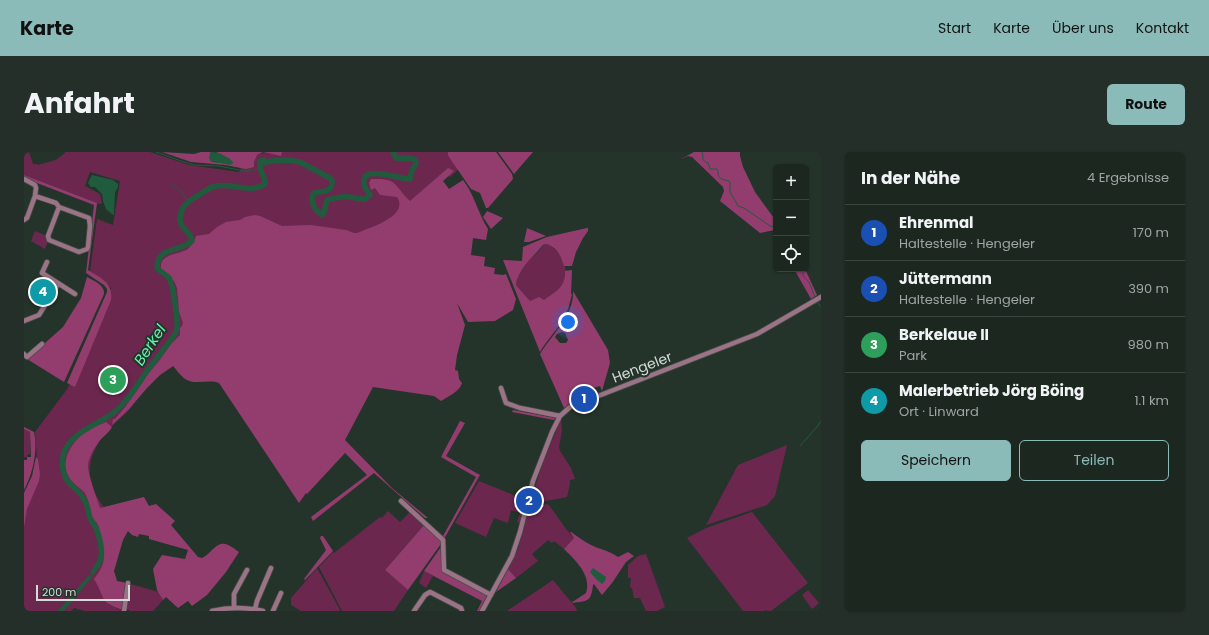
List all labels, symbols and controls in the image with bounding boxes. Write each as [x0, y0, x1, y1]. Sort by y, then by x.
text: Karte [20, 15, 74, 42]
text: Start [938, 18, 971, 38]
text: Karte [993, 18, 1030, 38]
text: Über uns [1052, 18, 1114, 38]
text: Kontakt [1136, 18, 1189, 38]
text: Anfahrt [24, 84, 135, 123]
button: Route [1107, 84, 1185, 125]
map controls [773, 164, 809, 272]
button: + [773, 164, 809, 200]
text: In der Nähe [861, 166, 960, 190]
text: 4 Ergebnisse [1087, 168, 1169, 187]
button: − [773, 200, 809, 236]
text: Ehrenmal [899, 212, 974, 233]
text: 1 [872, 223, 876, 242]
text: 170 m [1133, 223, 1169, 242]
text: Haltestelle · Hengeler [899, 234, 1035, 253]
button: locate [773, 236, 809, 272]
text: Jüttermann [899, 268, 992, 289]
pin: 4 [30, 277, 56, 307]
text: 2 [870, 279, 878, 298]
text: 390 m [1128, 279, 1169, 298]
text: Haltestelle · Hengeler [899, 290, 1035, 309]
your location [558, 312, 578, 332]
water label: Berkel [129, 320, 171, 369]
text: Berkelaue II [899, 324, 989, 345]
text: 3 [870, 335, 878, 354]
text: 980 m [1128, 335, 1169, 354]
street label: Hengeler [609, 346, 675, 388]
text: Park [899, 346, 927, 365]
pin: 3 [100, 365, 126, 395]
text: Malerbetrieb Jörg Böing [899, 380, 1084, 401]
pin: 1 [571, 384, 597, 414]
text: 4 [870, 391, 878, 410]
text: 1.1 km [1134, 391, 1169, 410]
text: Ort · Linward [899, 402, 979, 421]
button: Speichern [861, 440, 1011, 481]
button: Teilen [1019, 440, 1169, 481]
pin: 2 [516, 486, 542, 516]
scale bar [36, 583, 130, 602]
text: 200 m [42, 584, 76, 600]

